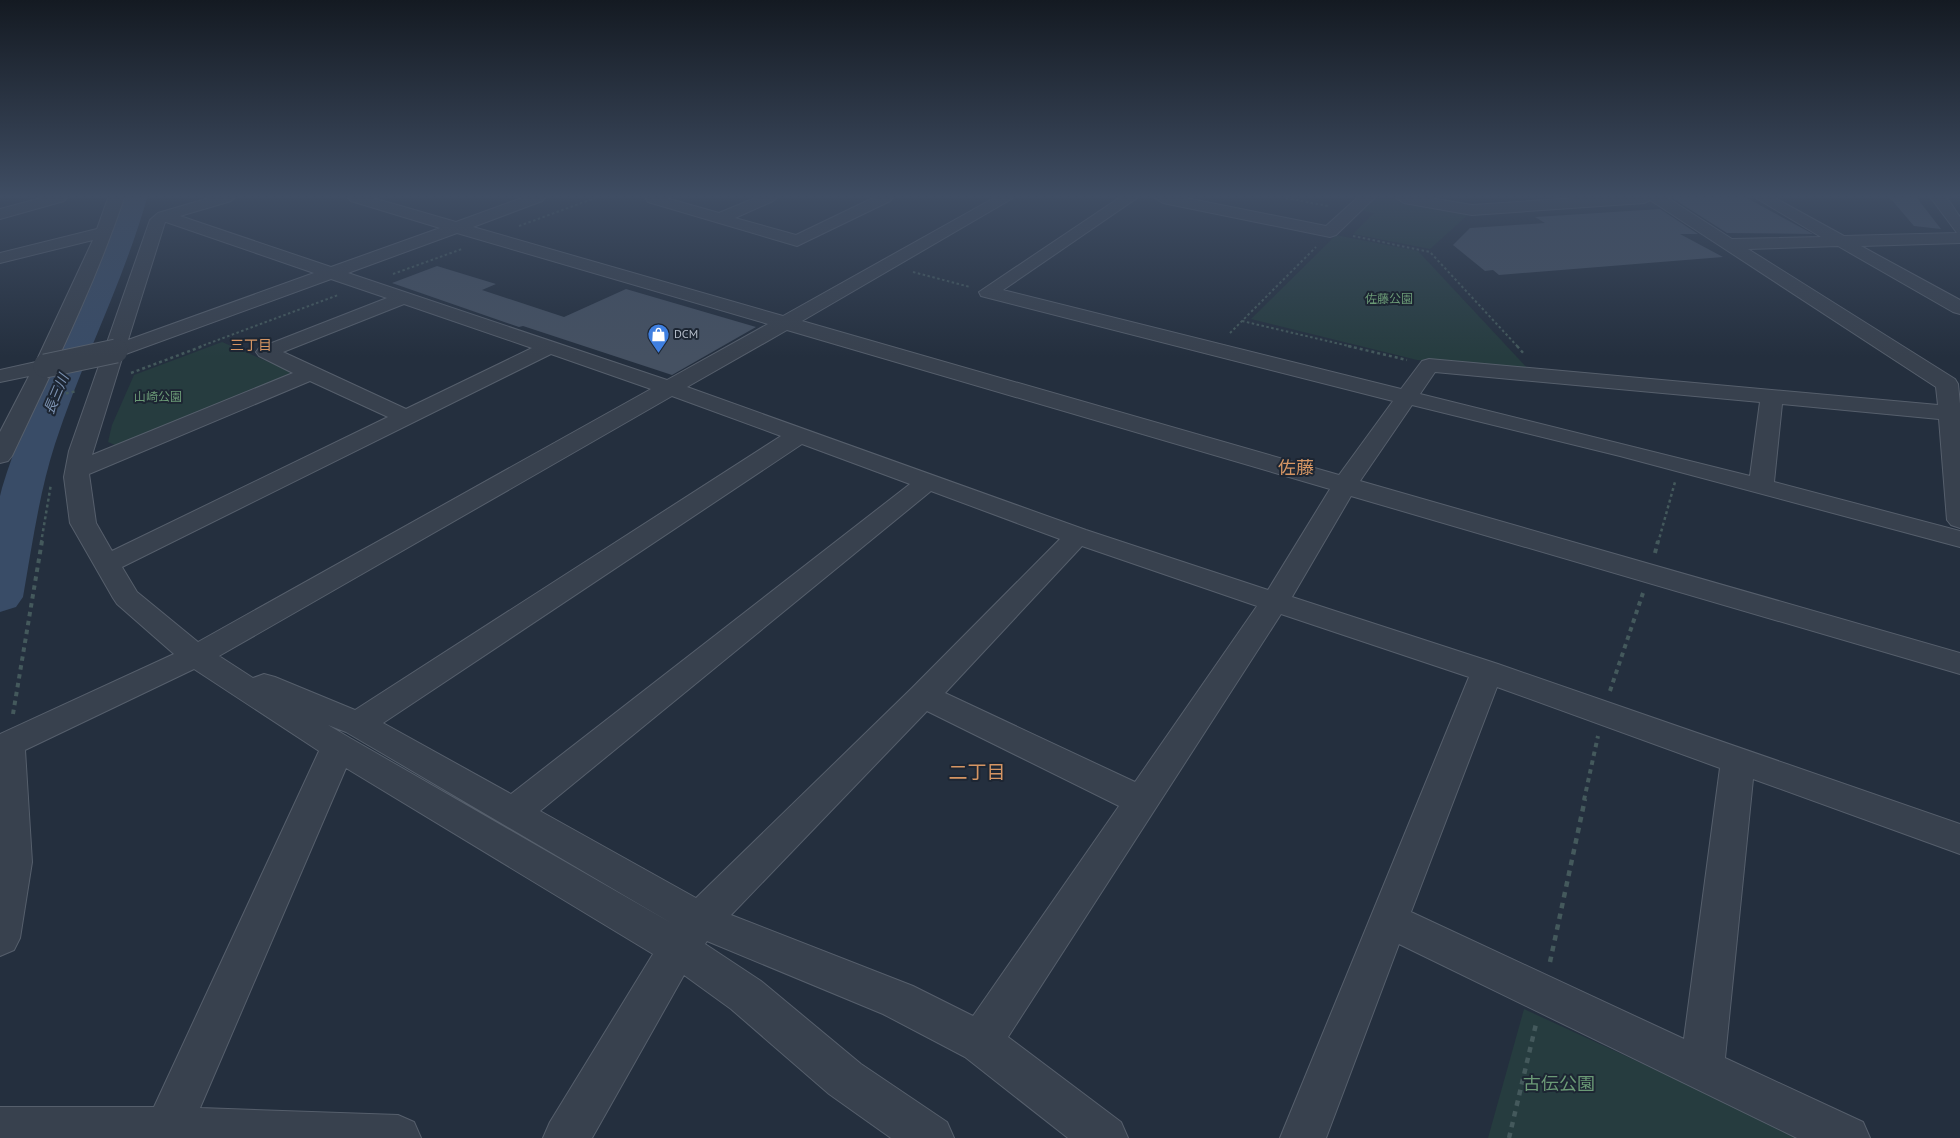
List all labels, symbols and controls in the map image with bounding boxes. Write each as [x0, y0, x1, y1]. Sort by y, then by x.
park label: 佐藤公園 [1365, 291, 1413, 306]
shop icon: DCM [646, 322, 670, 353]
place label: DCM [674, 326, 698, 341]
district label: 三丁目 [230, 336, 272, 354]
water label: 長三川 [40, 369, 73, 417]
park label: 山崎公園 [134, 389, 182, 404]
district label: 佐藤 [1278, 456, 1314, 479]
district label: 二丁目 [948, 760, 1006, 784]
park label: 古伝公園 [1523, 1072, 1595, 1095]

